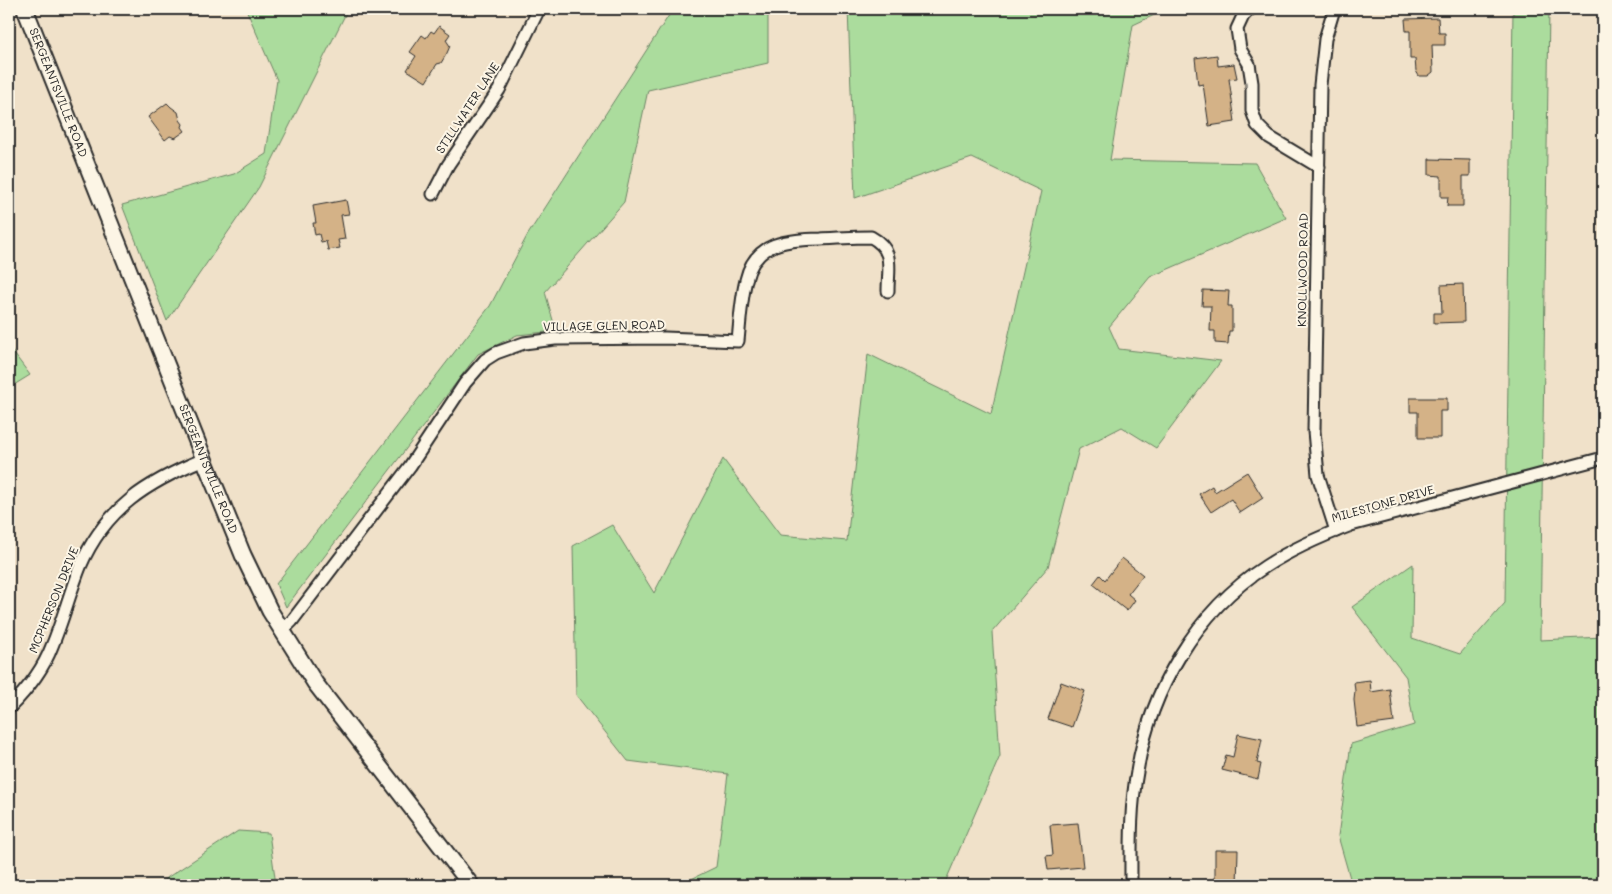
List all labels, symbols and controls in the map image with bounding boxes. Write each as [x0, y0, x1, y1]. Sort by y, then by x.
street label: SERGEANTSVILLE ROAD [26, 25, 92, 159]
street label: STILLWATER LANE [432, 59, 503, 156]
street label: KNOLLWOOD ROAD [1293, 213, 1311, 327]
street label: VILLAGE GLEN ROAD [543, 316, 665, 334]
street label: SERGEANTSVILLE ROAD [176, 402, 242, 535]
street label: MILESTONE DRIVE [1329, 481, 1436, 525]
street label: MCPHERSON DRIVE [24, 544, 82, 655]

